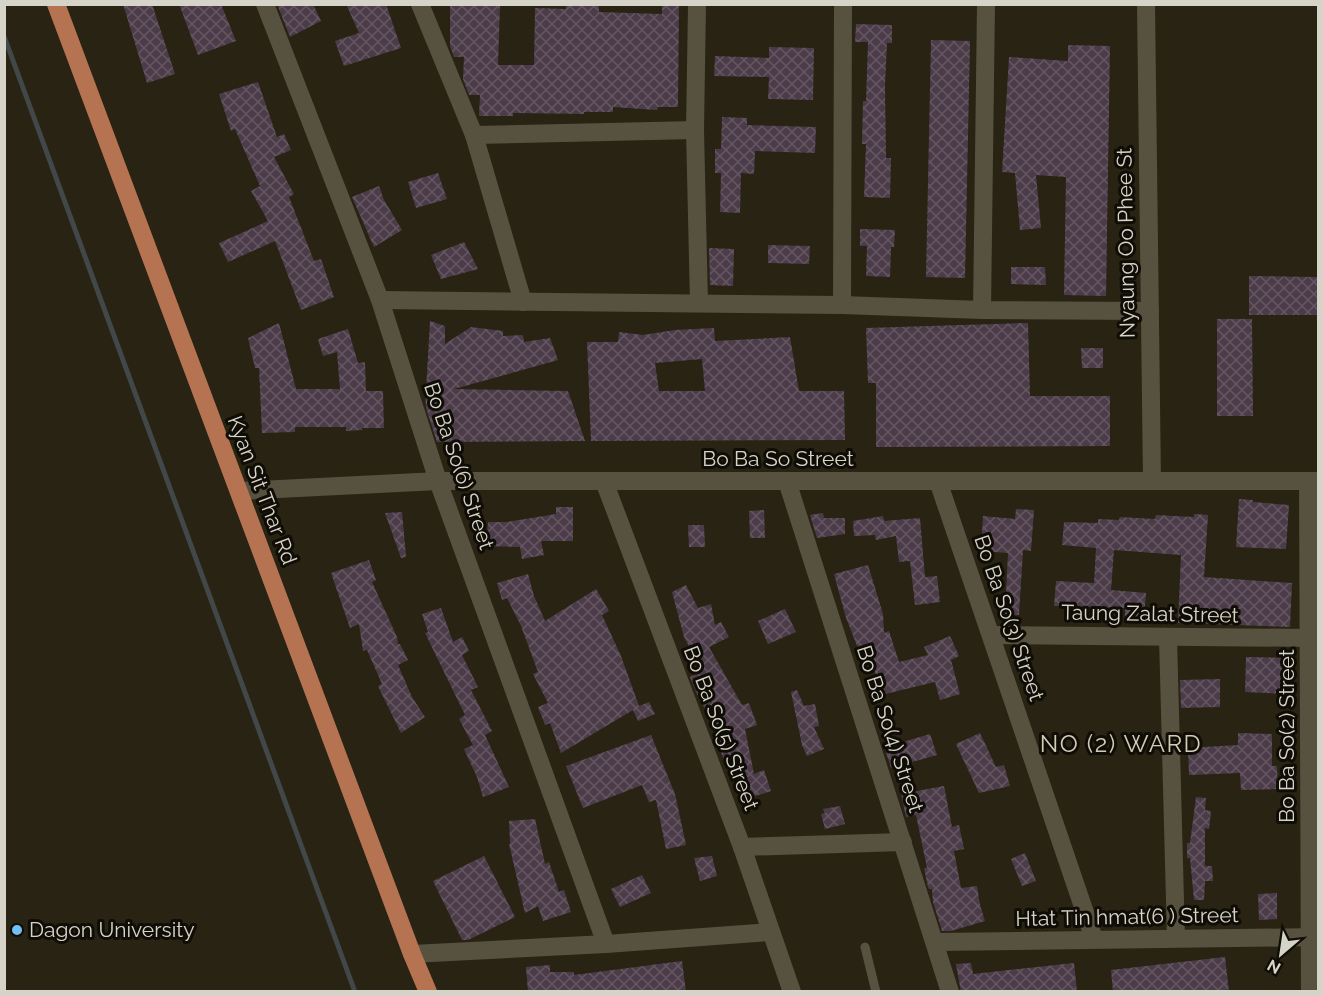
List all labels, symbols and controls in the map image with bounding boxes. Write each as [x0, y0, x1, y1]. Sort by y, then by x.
street label: Nyaung Oo Phee St [1111, 148, 1140, 338]
street label: Bo Ba So(6) Street [419, 379, 500, 553]
street label: Kyan Sit Thar Rd [223, 412, 302, 568]
street label: Bo Ba So Street [702, 446, 854, 471]
street label: Bo Ba So(3) Street [969, 532, 1050, 704]
street label: Taung Zalat Street [1061, 599, 1239, 628]
street label: Bo Ba So(5) Street [679, 642, 764, 814]
street label: Bo Ba So(4) Street [852, 642, 929, 816]
street label: Bo Ba So(2) Street [1274, 649, 1299, 823]
district label: NO (2) WARD [1040, 729, 1202, 758]
street label: Htat Tin hmat(6 ) Street [1015, 902, 1239, 931]
place label: Dagon University [29, 917, 195, 942]
marker: Dagon University [10, 923, 24, 937]
north arrow [1251, 924, 1311, 984]
text: N [1264, 955, 1284, 978]

